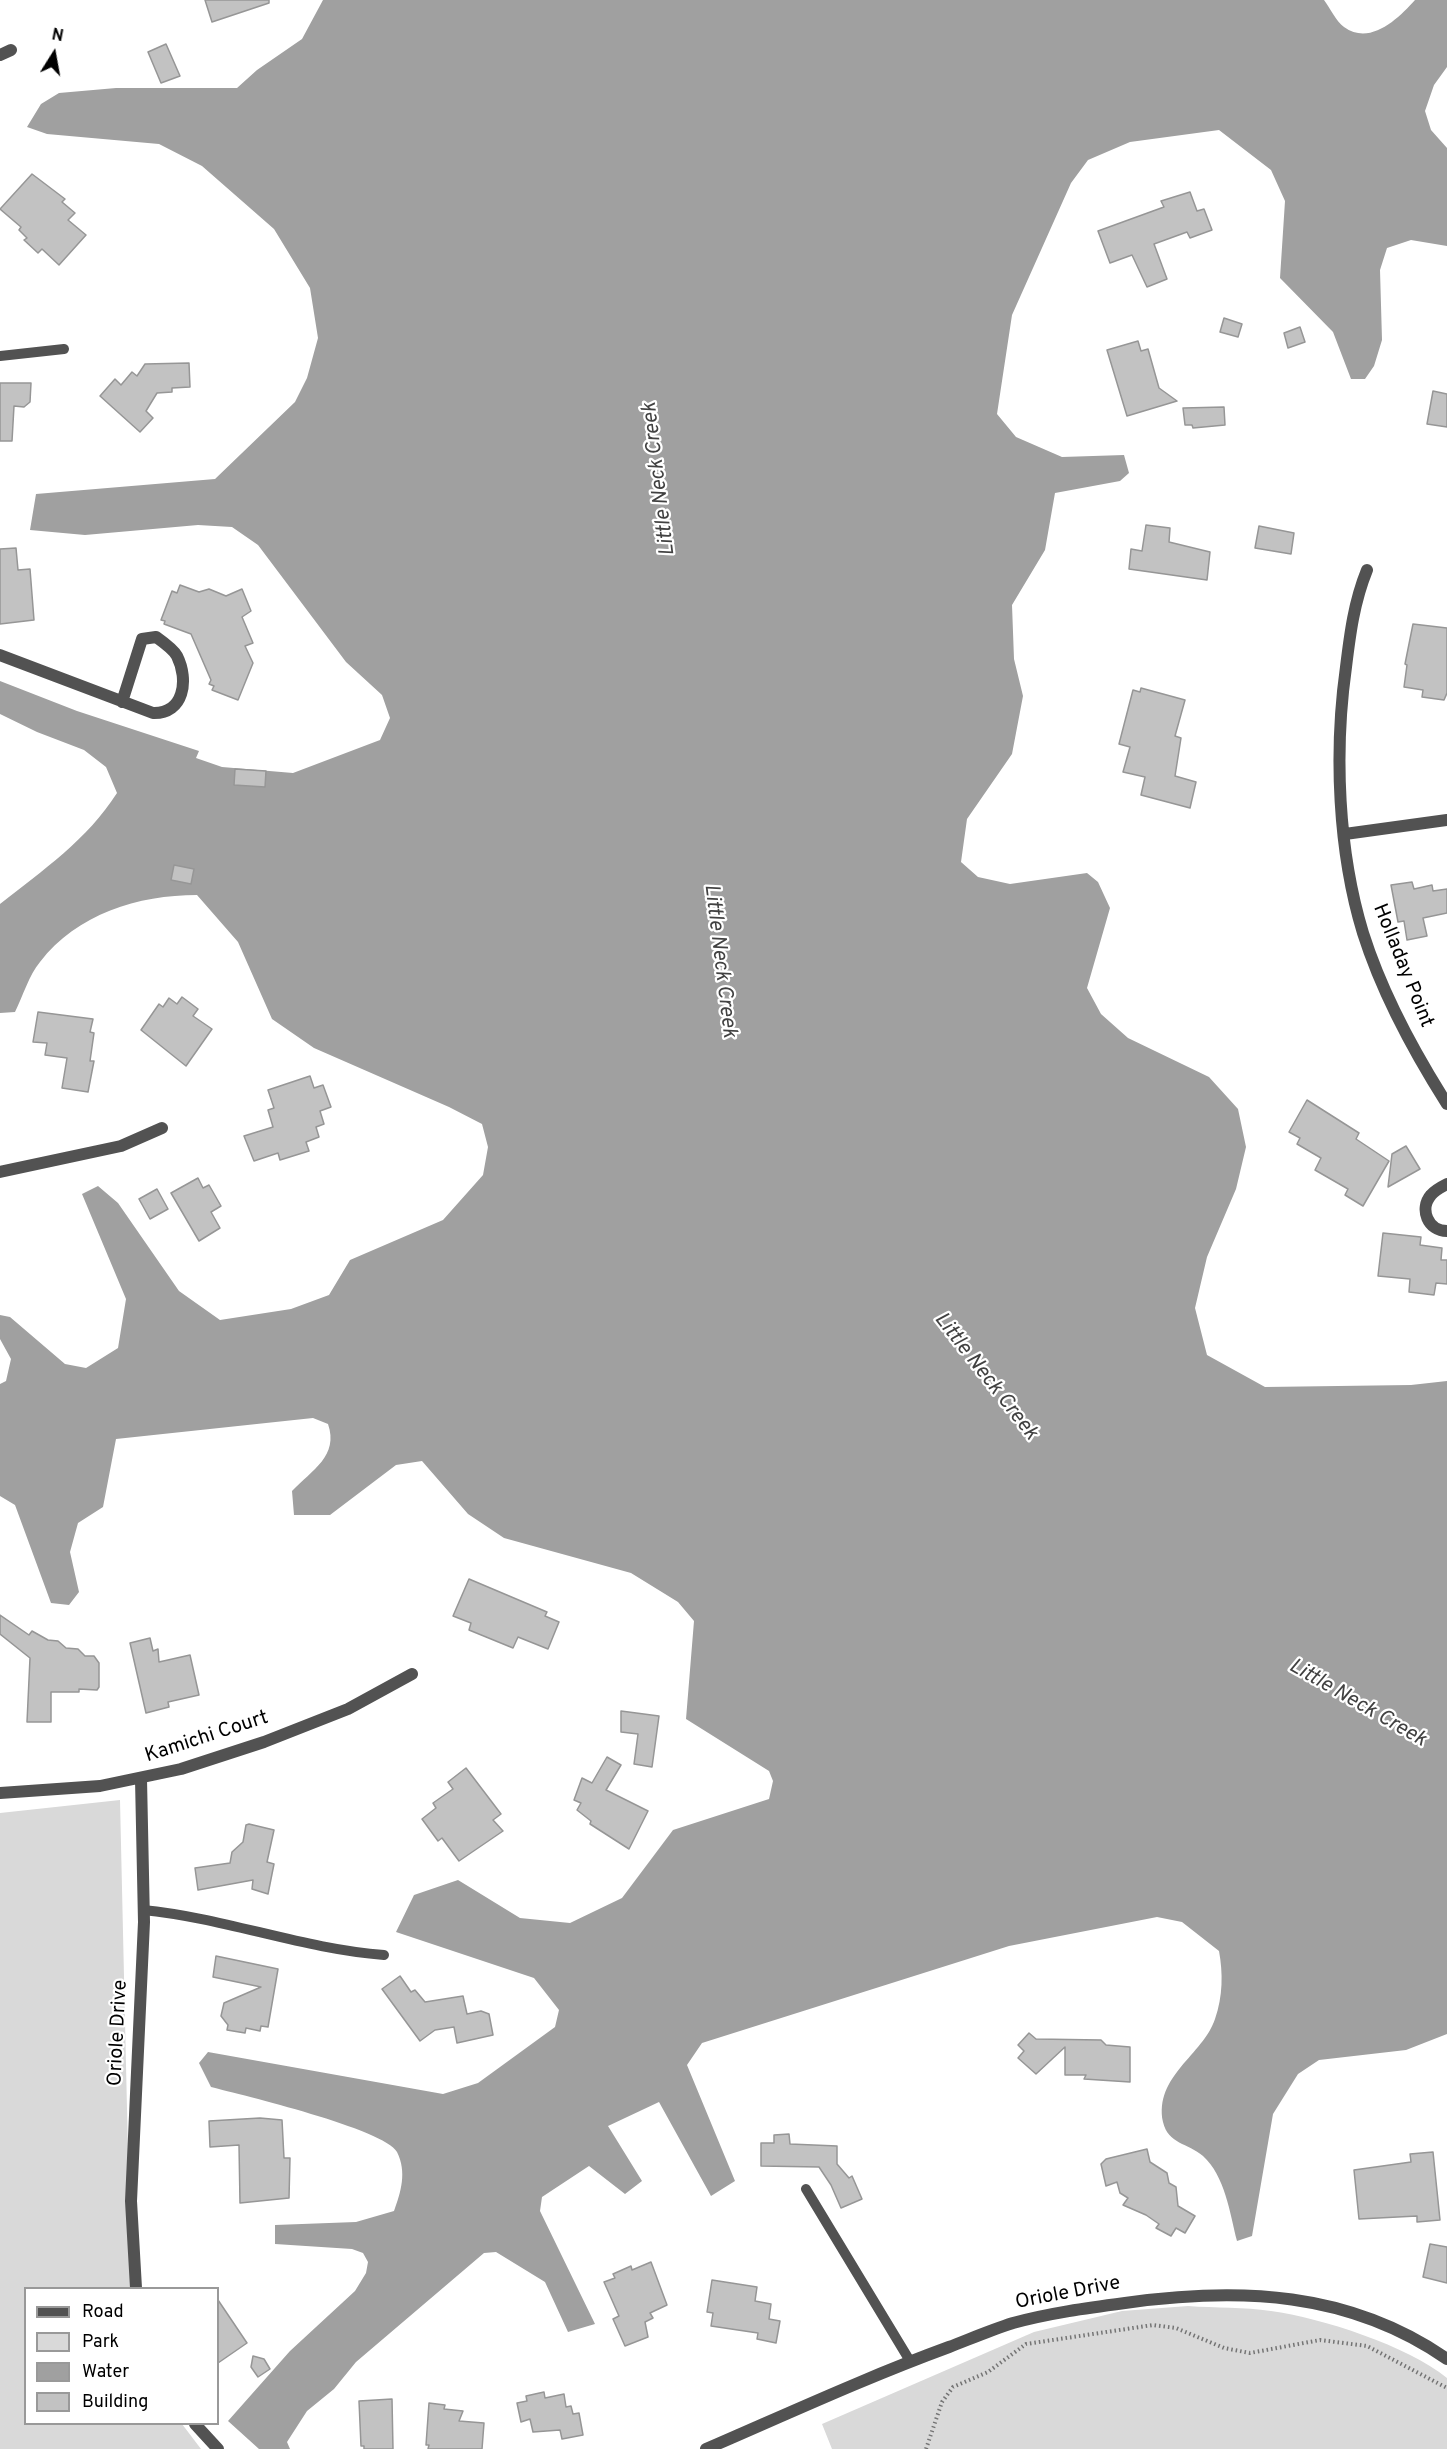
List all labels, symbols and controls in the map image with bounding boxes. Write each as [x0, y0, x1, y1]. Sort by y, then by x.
north arrow [24, 24, 84, 84]
text: N [50, 25, 65, 47]
water label: Little Neck Creek [638, 401, 682, 557]
water label: Little Neck Creek [697, 883, 741, 1039]
street label: Holladay Point [1366, 901, 1438, 1031]
water label: Little Neck Creek [927, 1308, 1043, 1446]
water label: Little Neck Creek [1284, 1654, 1430, 1754]
street label: Kamichi Court [142, 1707, 272, 1769]
street label: Oriole Drive [104, 1979, 134, 2087]
street label: Oriole Drive [1013, 2272, 1123, 2316]
legend [24, 2287, 219, 2425]
text: Road [82, 2301, 124, 2324]
text: Park [82, 2331, 119, 2354]
text: Water [82, 2361, 129, 2384]
text: Building [82, 2391, 148, 2414]

